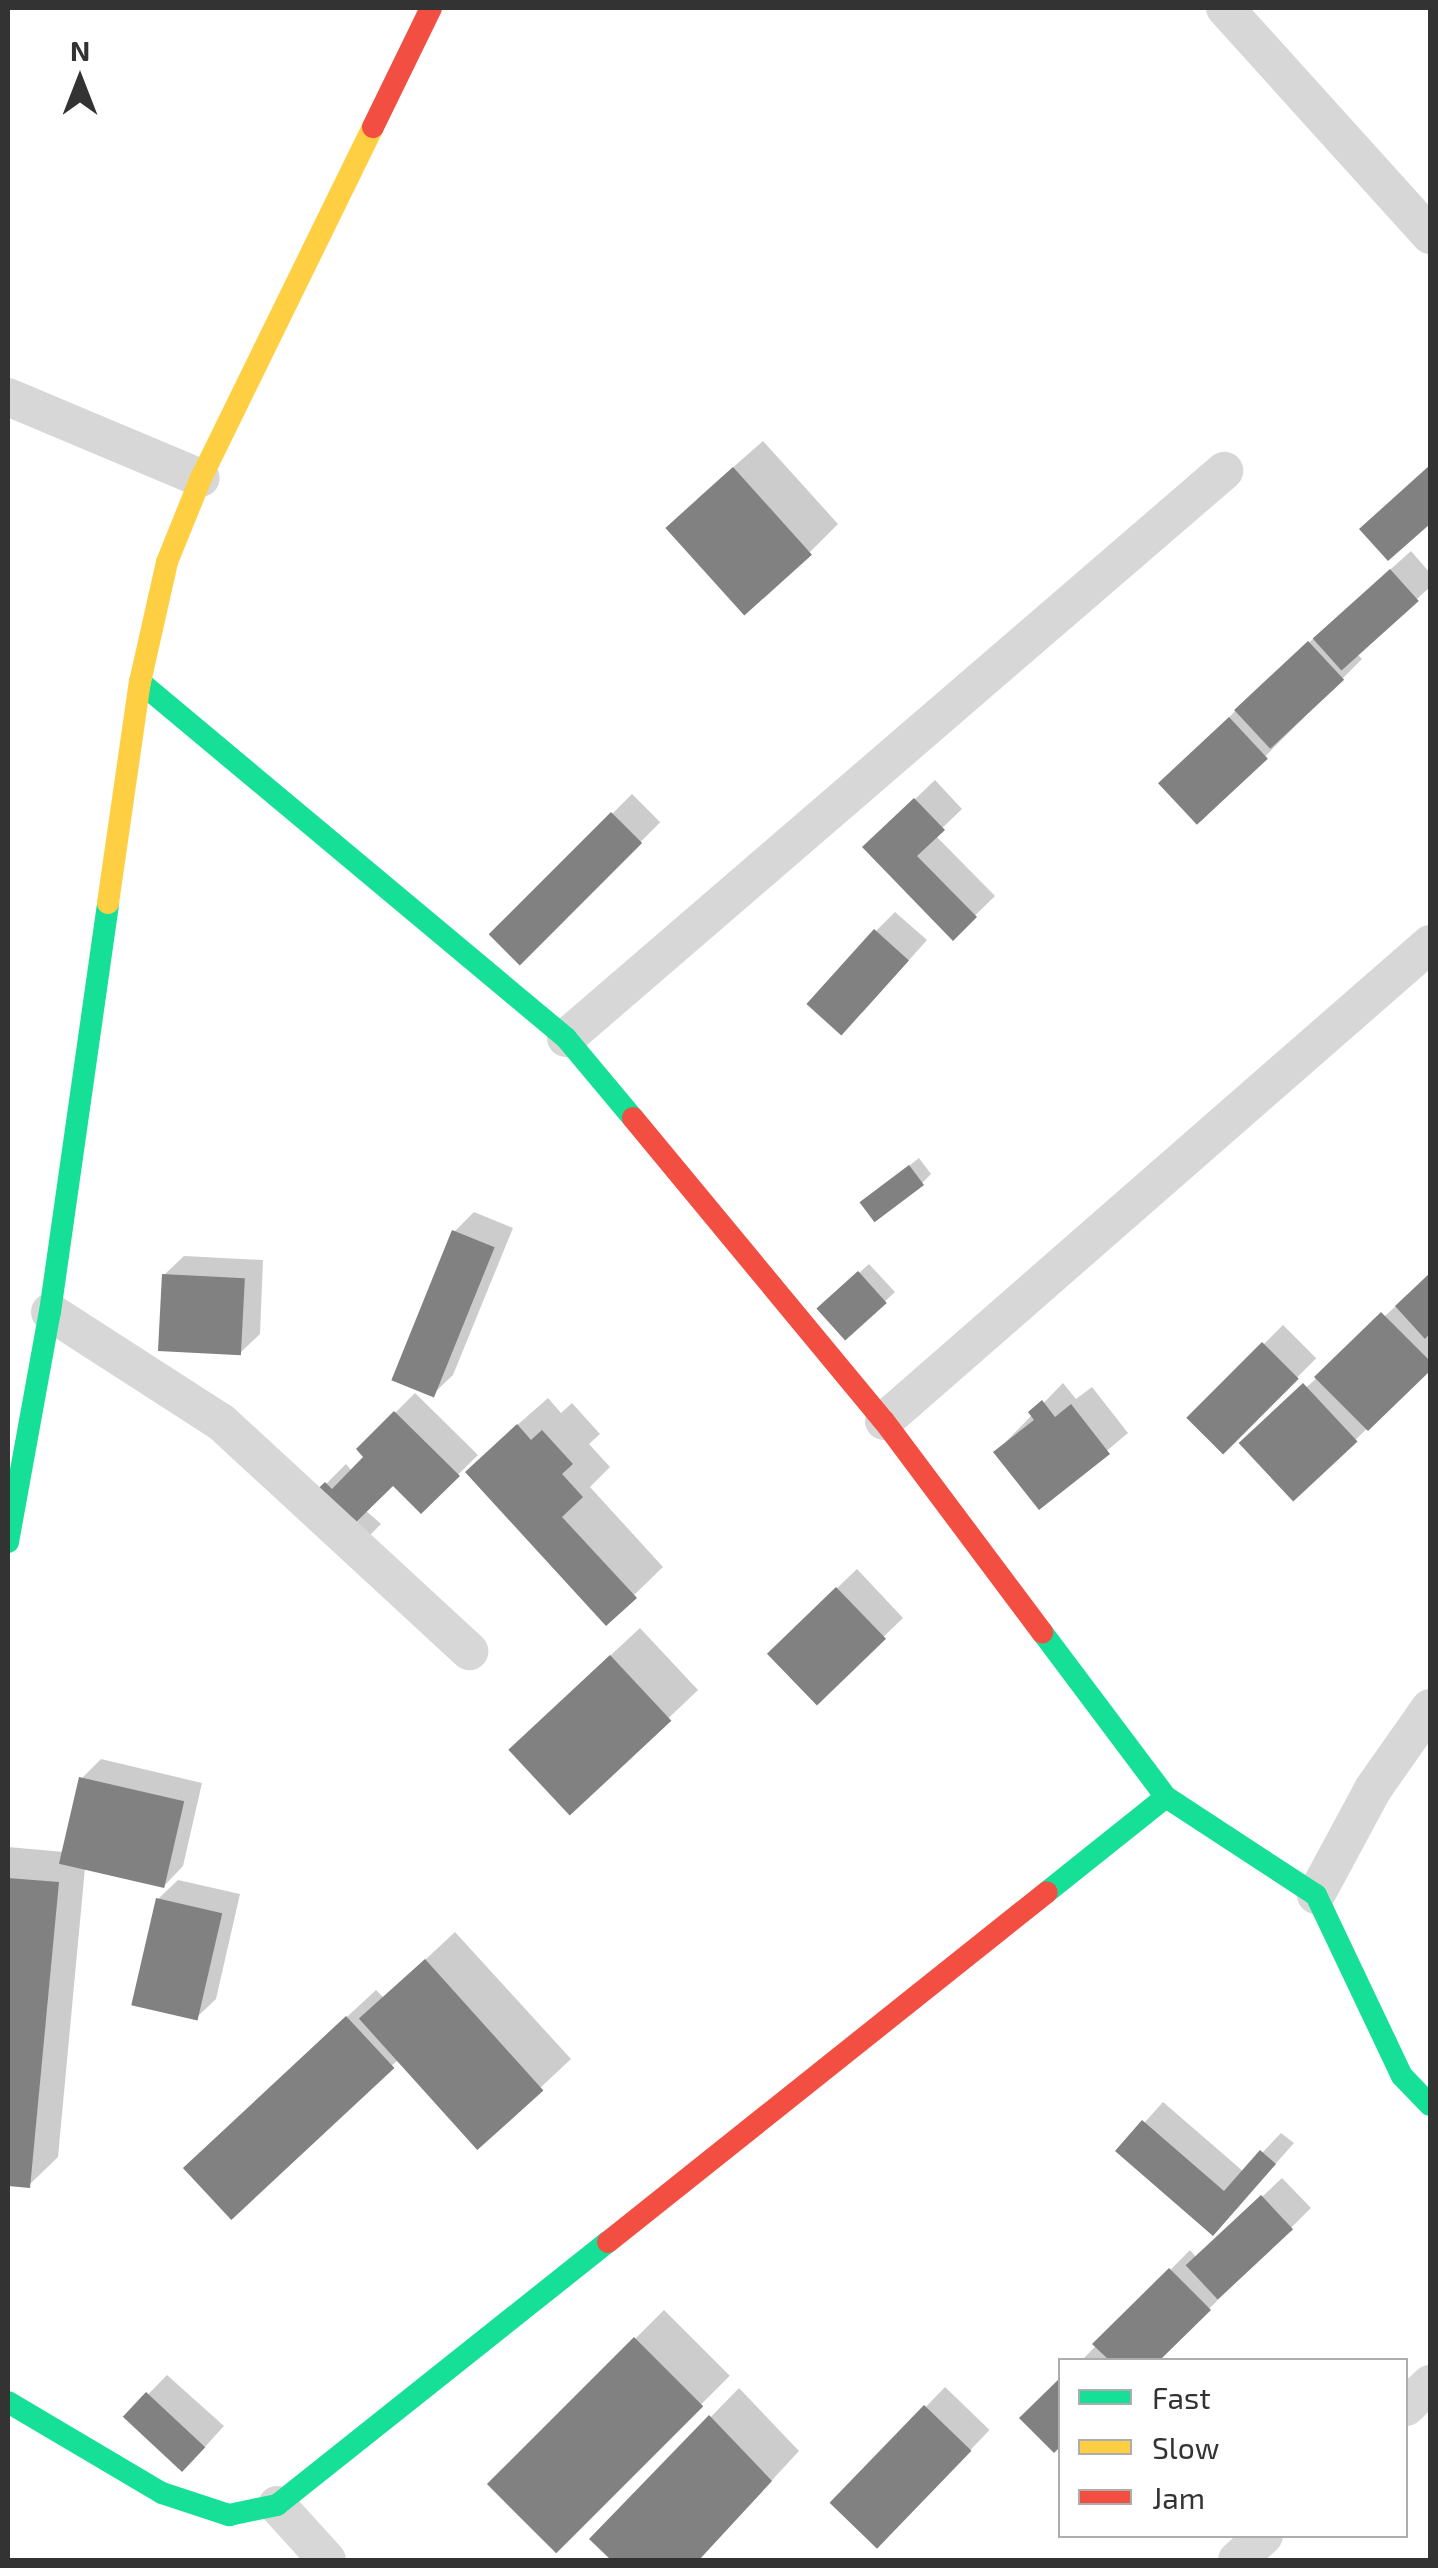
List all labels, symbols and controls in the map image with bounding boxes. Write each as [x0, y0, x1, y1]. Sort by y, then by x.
north arrow [30, 30, 130, 130]
text: N [70, 33, 90, 67]
legend [1058, 2358, 1408, 2538]
text: Fast [1152, 2379, 1211, 2415]
text: Slow [1152, 2429, 1219, 2465]
text: Jam [1152, 2479, 1205, 2515]

